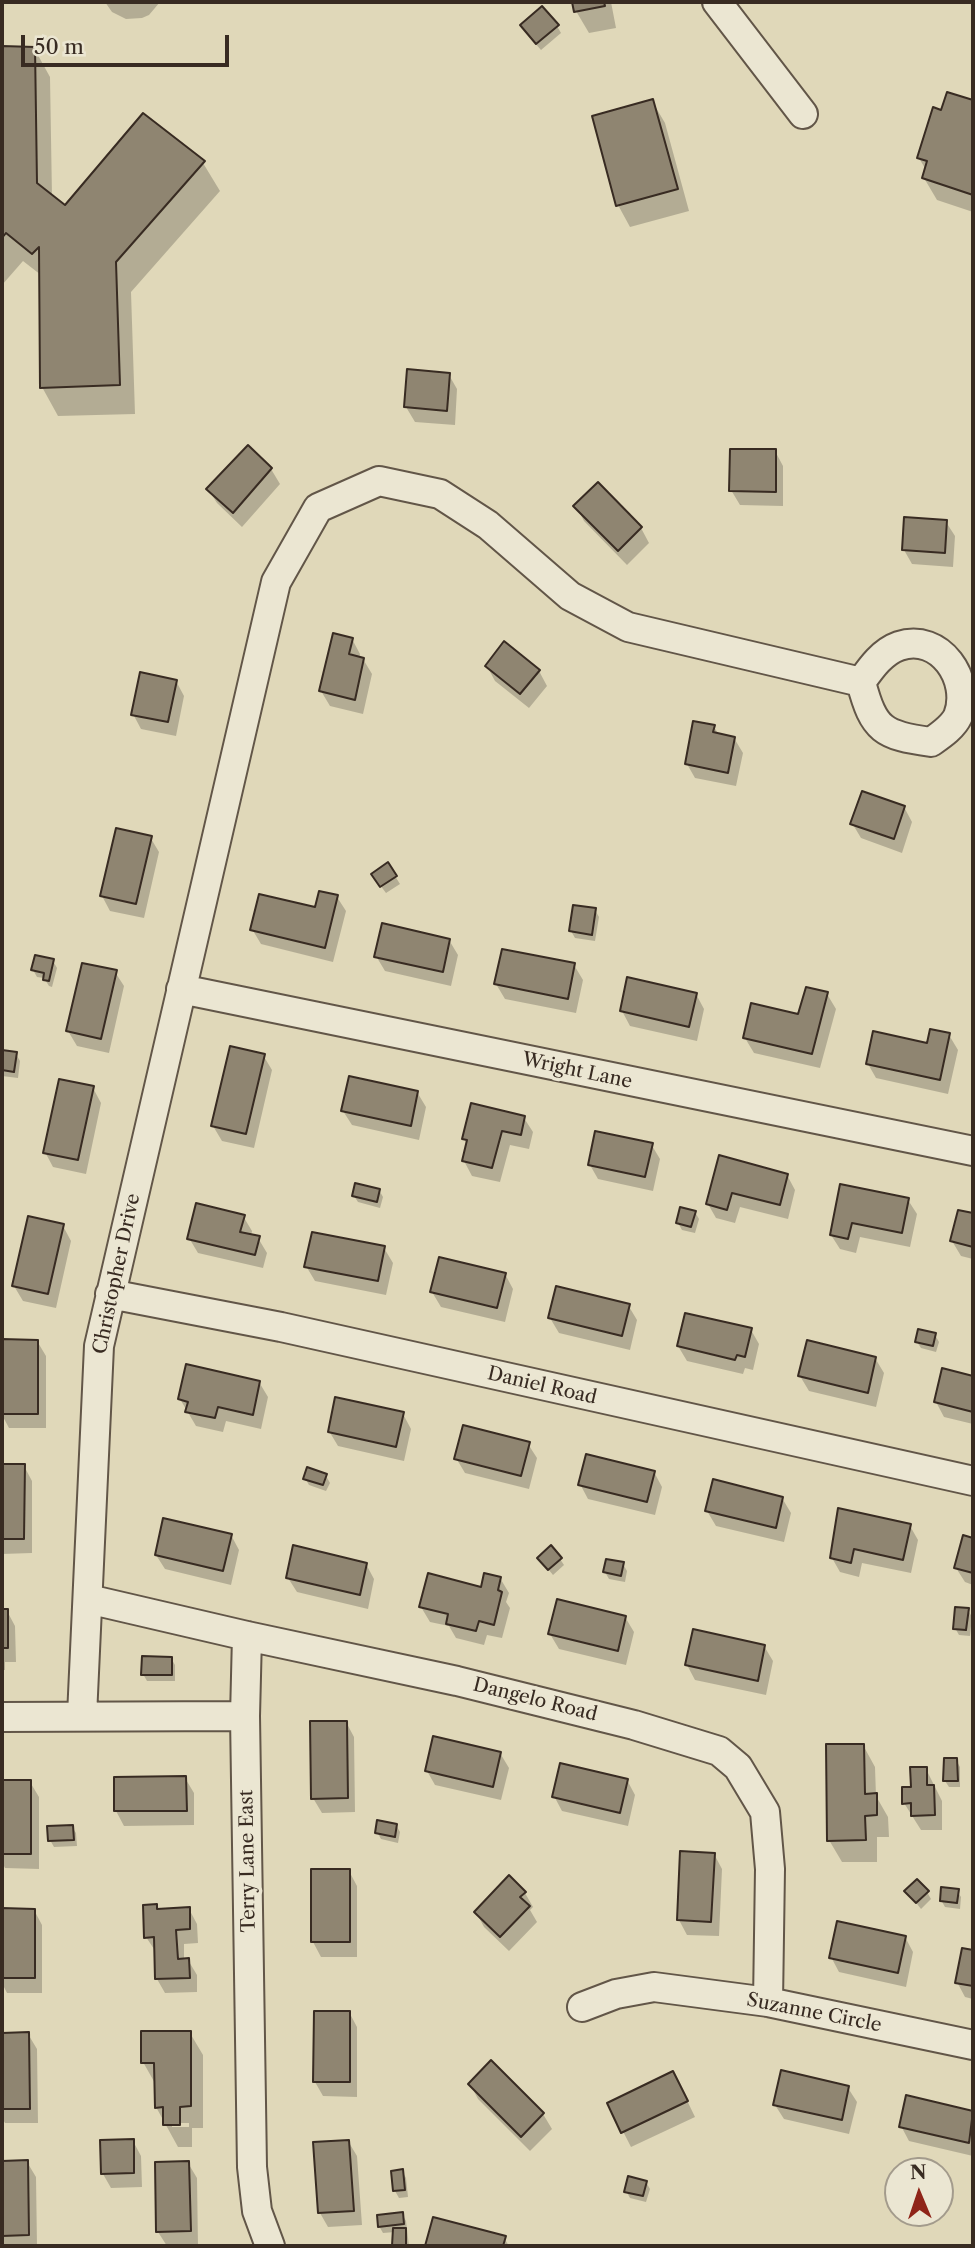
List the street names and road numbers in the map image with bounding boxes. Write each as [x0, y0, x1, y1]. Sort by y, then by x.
street label: Wright Lane [520, 1048, 634, 1094]
street label: Christopher Drive [89, 1192, 145, 1356]
street label: Daniel Road [485, 1362, 599, 1410]
street label: Dangelo Road [471, 1674, 599, 1726]
street label: Terry Lane East [235, 1789, 261, 1933]
street label: Suzanne Circle [745, 1989, 883, 2037]

